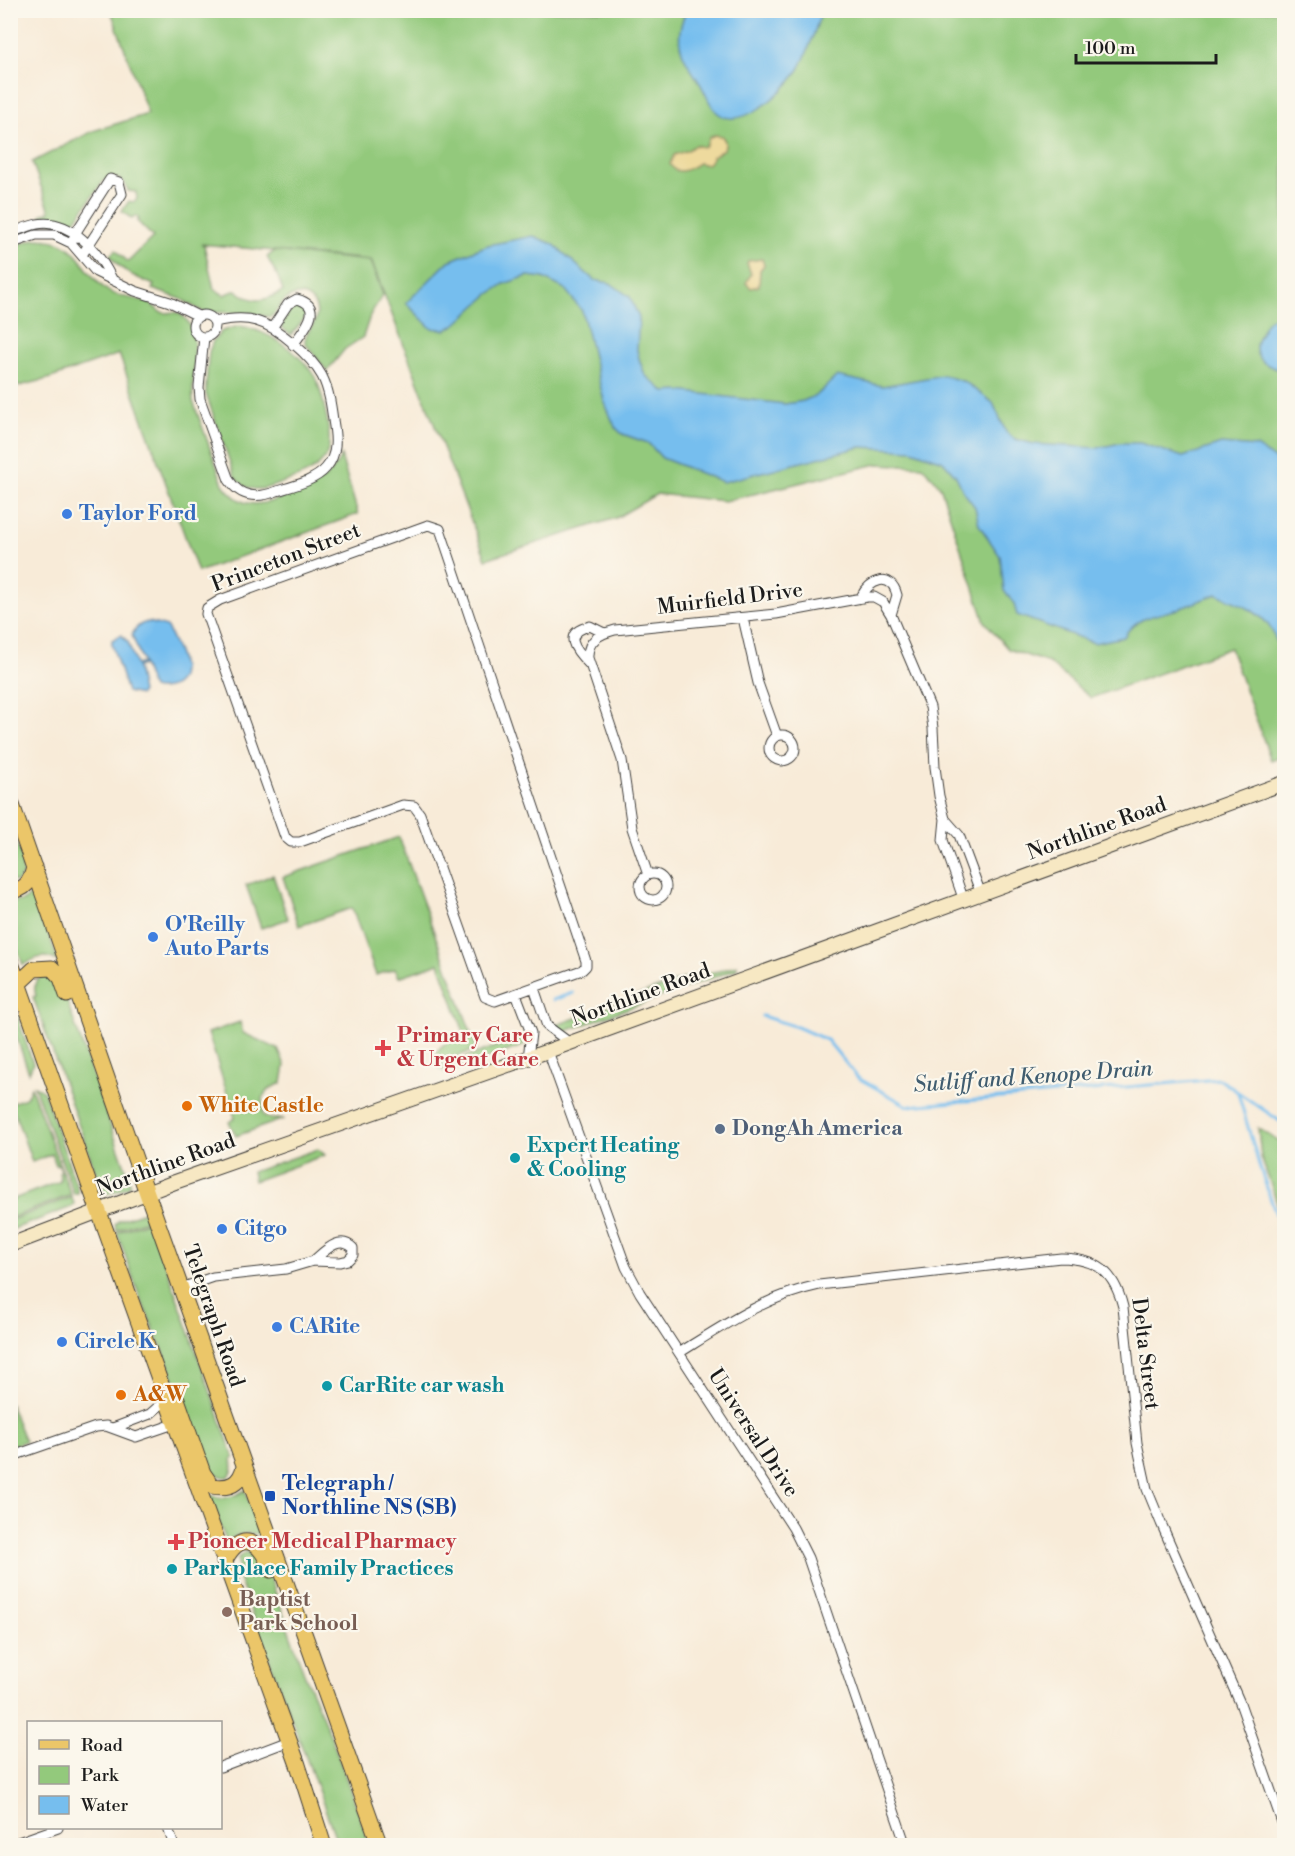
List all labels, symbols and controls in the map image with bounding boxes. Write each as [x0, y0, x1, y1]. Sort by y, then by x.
scale bar [1076, 27, 1216, 65]
text: 100 m [1085, 37, 1136, 60]
place label: Taylor Ford [79, 501, 197, 527]
marker: Taylor Ford [60, 507, 74, 521]
street label: Princeton Street [208, 517, 365, 598]
street label: Muirfield Drive [656, 577, 804, 621]
street label: Northline Road [1024, 792, 1170, 866]
place label: O'Reilly Auto Parts [164, 912, 269, 962]
marker: O'Reilly Auto Parts [146, 930, 160, 944]
street label: Northline Road [568, 958, 714, 1032]
place label: Primary Care & Urgent Care [397, 1023, 539, 1073]
marker: Primary Care & Urgent Care [374, 1039, 392, 1057]
water label: Sutliff and Kenope Drain [913, 1055, 1154, 1099]
place label: White Castle [198, 1093, 324, 1119]
marker: White Castle [180, 1099, 194, 1113]
place label: DongAh America [732, 1116, 903, 1142]
marker: DongAh America [713, 1122, 727, 1136]
street label: Northline Road [93, 1128, 239, 1202]
place label: Expert Heating & Cooling [527, 1133, 680, 1183]
marker: Expert Heating & Cooling [508, 1151, 522, 1165]
place label: Citgo [234, 1216, 287, 1242]
marker: Citgo [215, 1222, 229, 1236]
street label: Telegraph Road [176, 1241, 250, 1391]
street label: Delta Street [1125, 1296, 1165, 1412]
place label: CARite [289, 1314, 360, 1340]
marker: CARite [270, 1320, 284, 1334]
place label: Circle K [74, 1329, 156, 1355]
marker: Circle K [55, 1335, 69, 1349]
street label: Universal Drive [702, 1364, 804, 1502]
place label: CarRite car wash [339, 1373, 504, 1399]
marker: CarRite car wash [320, 1379, 334, 1393]
place label: A&W [132, 1382, 188, 1408]
marker: A&W [114, 1388, 128, 1402]
place label: Telegraph / Northline NS (SB) [282, 1471, 456, 1521]
marker: Telegraph / Northline NS (SB) [263, 1489, 277, 1503]
place label: Pioneer Medical Pharmacy [188, 1529, 457, 1555]
marker: Pioneer Medical Pharmacy [169, 1535, 183, 1549]
place label: Parkplace Family Practices [184, 1556, 454, 1582]
marker: Parkplace Family Practices [165, 1562, 179, 1576]
place label: Baptist Park School [239, 1587, 358, 1637]
marker: Baptist Park School [220, 1605, 234, 1619]
legend [27, 1721, 222, 1829]
text: Road [81, 1734, 124, 1757]
text: Park [81, 1764, 120, 1787]
text: Water [80, 1794, 129, 1817]

